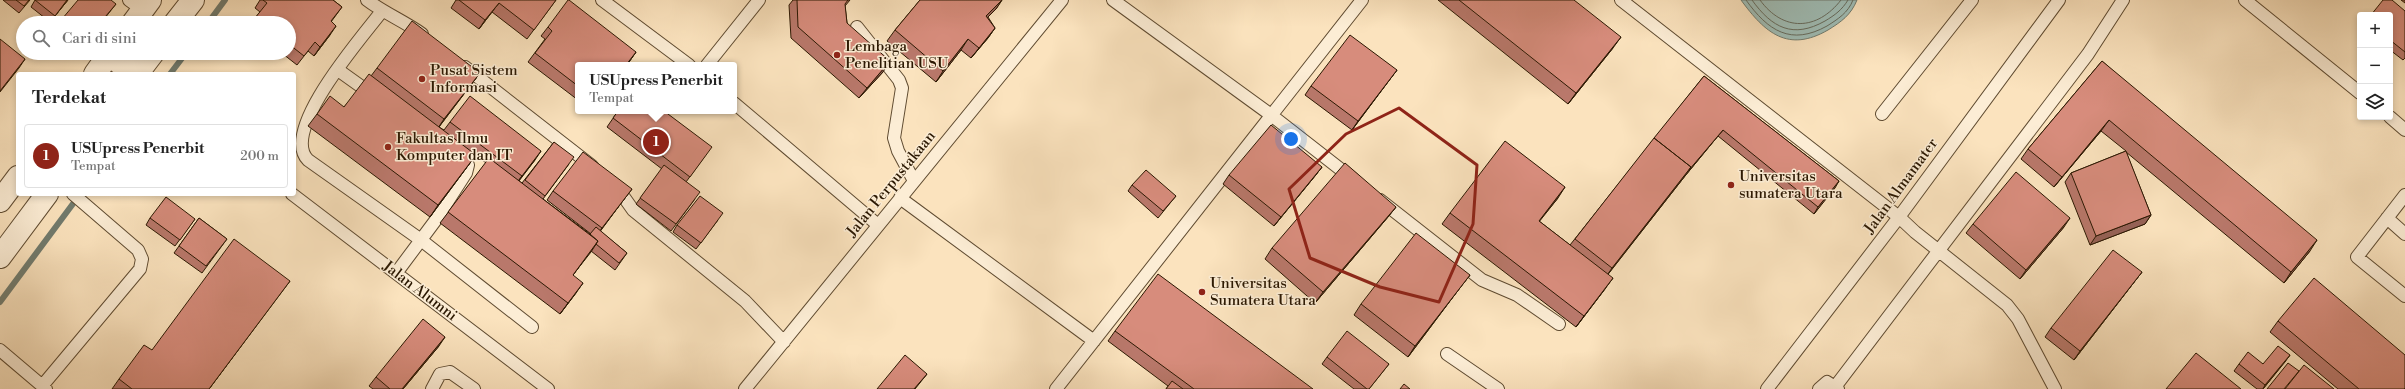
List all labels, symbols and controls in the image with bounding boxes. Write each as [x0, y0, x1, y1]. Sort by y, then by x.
map controls [2357, 12, 2393, 120]
button: + [2357, 12, 2393, 48]
search box [16, 16, 296, 60]
icon: search [30, 27, 52, 49]
text: Cari di sini [62, 29, 137, 48]
place label: Lembaga Penelitian USU [845, 37, 948, 73]
button: − [2357, 48, 2393, 84]
marker: Lembaga Penelitian USU [832, 50, 842, 60]
place label: Pusat Sistem Informasi [430, 61, 518, 97]
popup [575, 62, 737, 114]
text: USUpress Penerbit [589, 71, 723, 90]
marker: Pusat Sistem Informasi [417, 74, 427, 84]
button: layers [2357, 84, 2393, 120]
text: Terdekat [32, 87, 106, 109]
text: Tempat [589, 90, 634, 106]
pin: 1 [643, 127, 669, 157]
street label: Jalan Perpustakaan [842, 127, 940, 242]
place label: Fakultas Ilmu Komputer dan IT [396, 129, 513, 165]
your location [1281, 129, 1301, 149]
street label: Jalan Almamater [1859, 134, 1942, 238]
text: USUpress Penerbit [71, 139, 204, 158]
marker: Fakultas Ilmu Komputer dan IT [383, 142, 393, 152]
text: 1 [43, 148, 49, 164]
text: 200 m [240, 148, 279, 164]
text: Tempat [71, 158, 116, 174]
place label: Universitas sumatera Utara [1739, 167, 1843, 203]
marker: Universitas sumatera Utara [1726, 180, 1736, 190]
street label: Jalan Alumni [378, 256, 461, 325]
place label: Universitas Sumatera Utara [1210, 274, 1316, 310]
marker: Universitas Sumatera Utara [1197, 287, 1207, 297]

